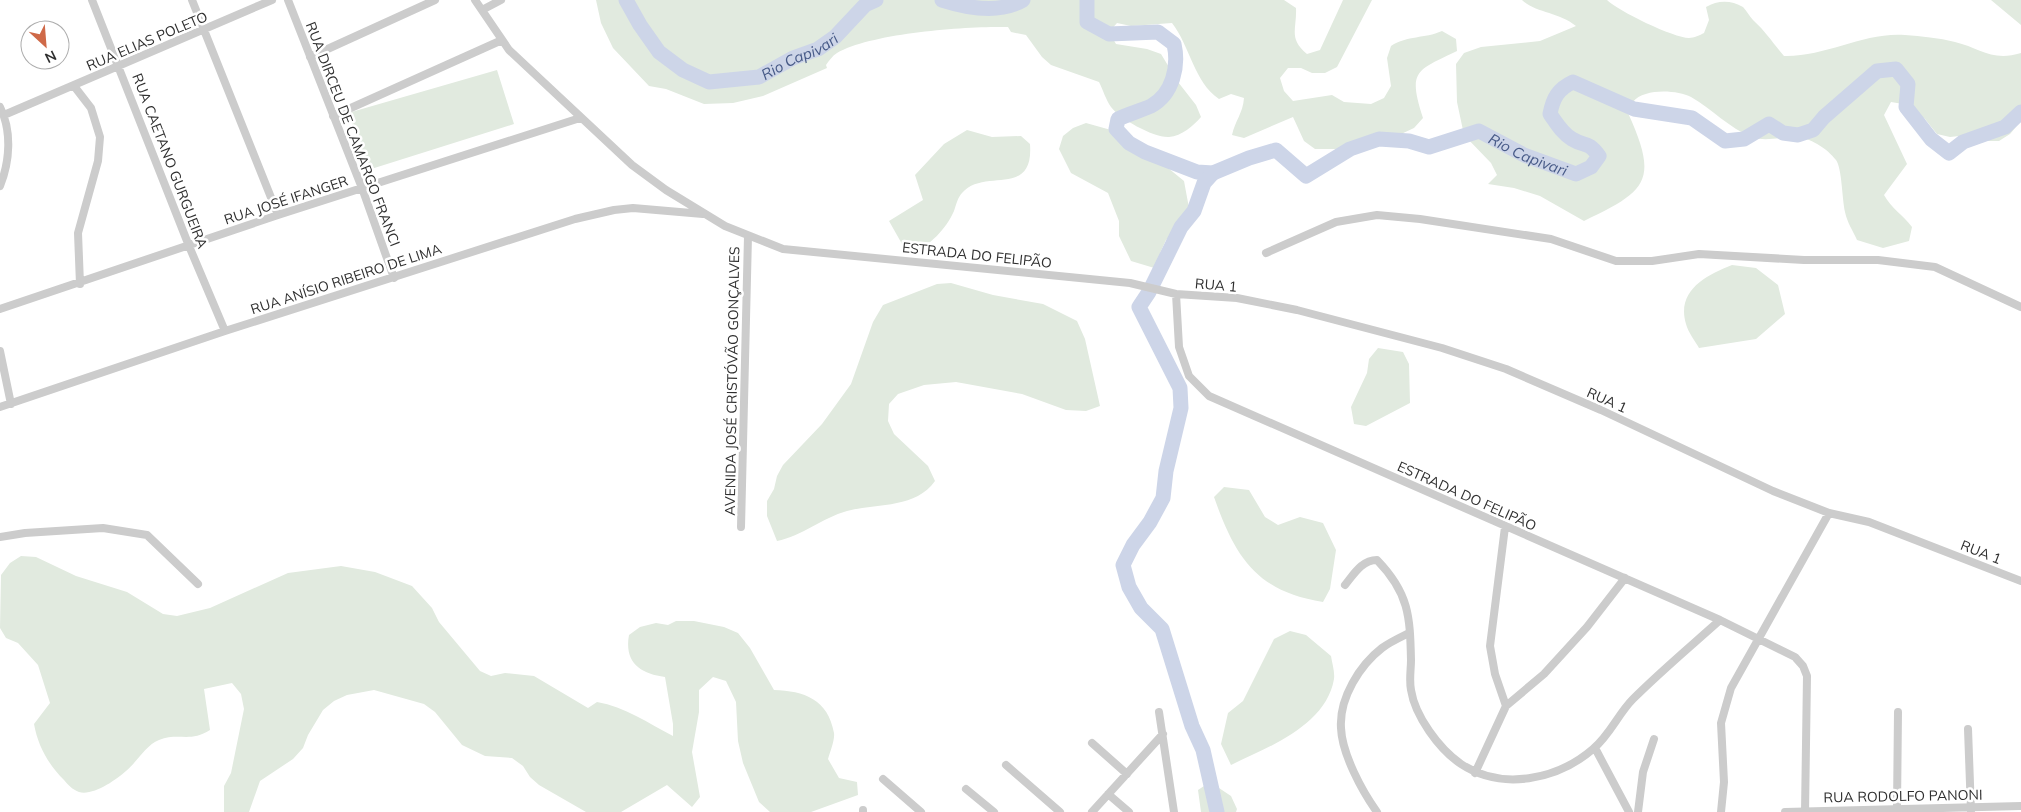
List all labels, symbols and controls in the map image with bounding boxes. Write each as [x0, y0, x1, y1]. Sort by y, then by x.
street label: RUA ELIAS POLETO [84, 7, 210, 75]
street label: RUA DIRCEU DE CAMARGO FRANCI [302, 19, 404, 249]
north arrow [20, 20, 70, 70]
water label: Rio Capivari [757, 28, 842, 84]
text: N [42, 46, 59, 67]
street label: RUA CAETANO GURGUEIRA [128, 71, 212, 252]
water label: Rio Capivari [1486, 129, 1571, 180]
street label: RUA JOSÉ IFANGER [222, 171, 351, 229]
street label: ESTRADA DO FELIPÃO [901, 238, 1053, 272]
street label: RUA ANÍSIO RIBEIRO DE LIMA [248, 239, 444, 318]
street label: AVENIDA JOSÉ CRISTÓVÃO GONÇALVES [721, 246, 743, 516]
street label: RUA 1 [1194, 274, 1238, 296]
street label: RUA 1 [1584, 383, 1630, 417]
street label: ESTRADA DO FELIPÃO [1395, 457, 1539, 535]
street label: RUA 1 [1958, 536, 2004, 568]
street label: RUA RODOLFO PANONI [1823, 786, 1983, 806]

